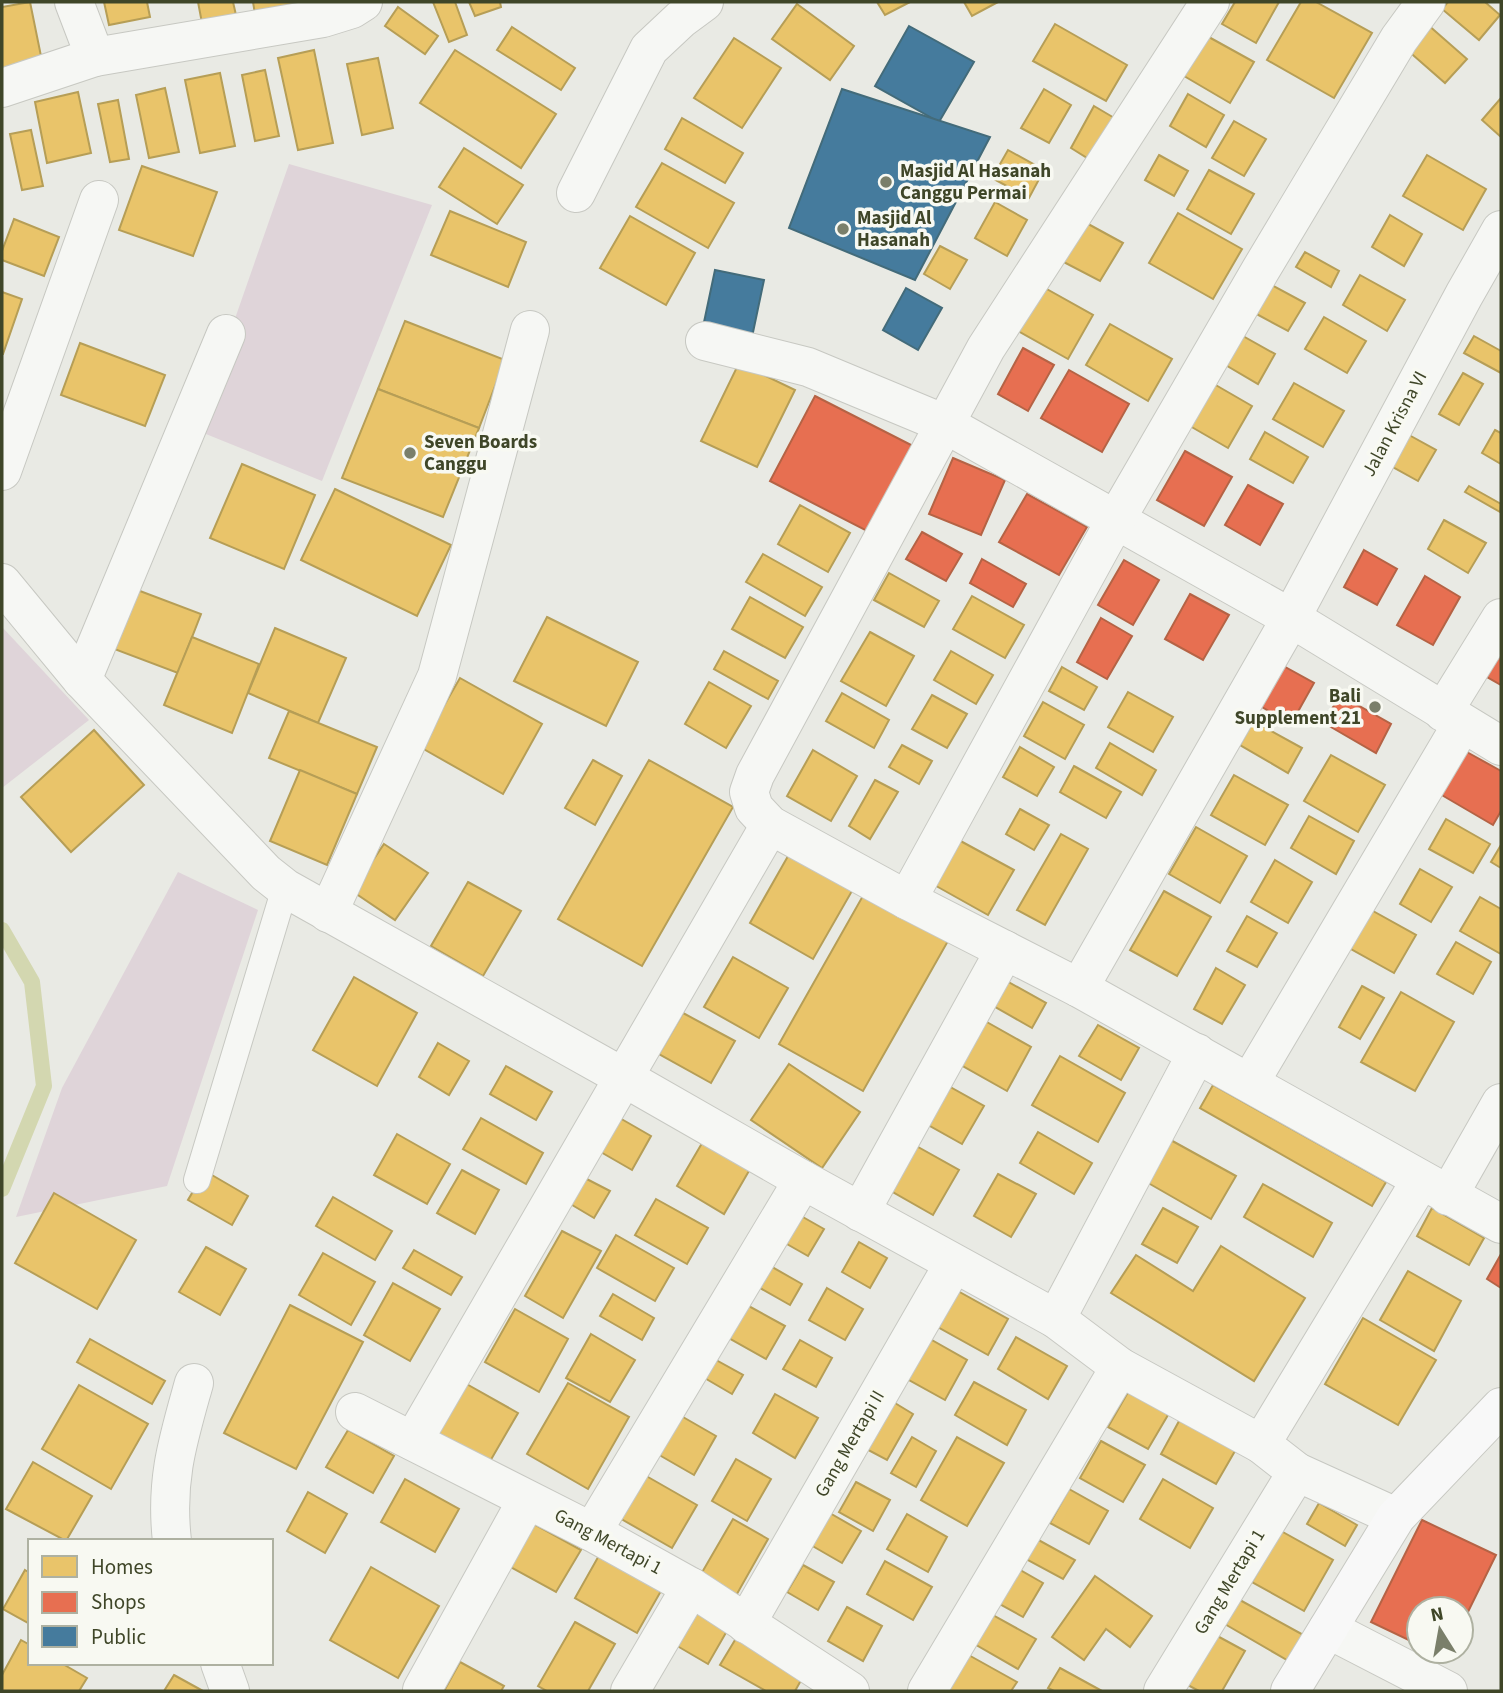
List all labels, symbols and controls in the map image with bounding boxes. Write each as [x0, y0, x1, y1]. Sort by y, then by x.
place label: Masjid Al Hasanah Canggu Permai [900, 158, 1051, 207]
marker: Masjid Al Hasanah Canggu Permai [878, 174, 894, 190]
place label: Masjid Al Hasanah [857, 205, 932, 254]
marker: Masjid Al Hasanah [835, 221, 851, 237]
street label: Jalan Krisna VI [1356, 366, 1434, 482]
place label: Seven Boards Canggu [424, 429, 537, 478]
marker: Seven Boards Canggu [402, 445, 418, 461]
place label: Bali Supplement 21 [1234, 683, 1361, 732]
marker: Bali Supplement 21 [1367, 699, 1383, 715]
street label: Gang Mertapi II [808, 1385, 892, 1503]
street label: Gang Mertapi 1 [549, 1502, 667, 1582]
street label: Gang Mertapi 1 [1188, 1524, 1272, 1640]
legend [28, 1539, 273, 1665]
text: Homes [91, 1552, 153, 1582]
text: Shops [91, 1587, 146, 1617]
north arrow [1405, 1595, 1475, 1665]
text: N [1428, 1600, 1446, 1629]
text: Public [91, 1622, 146, 1652]

